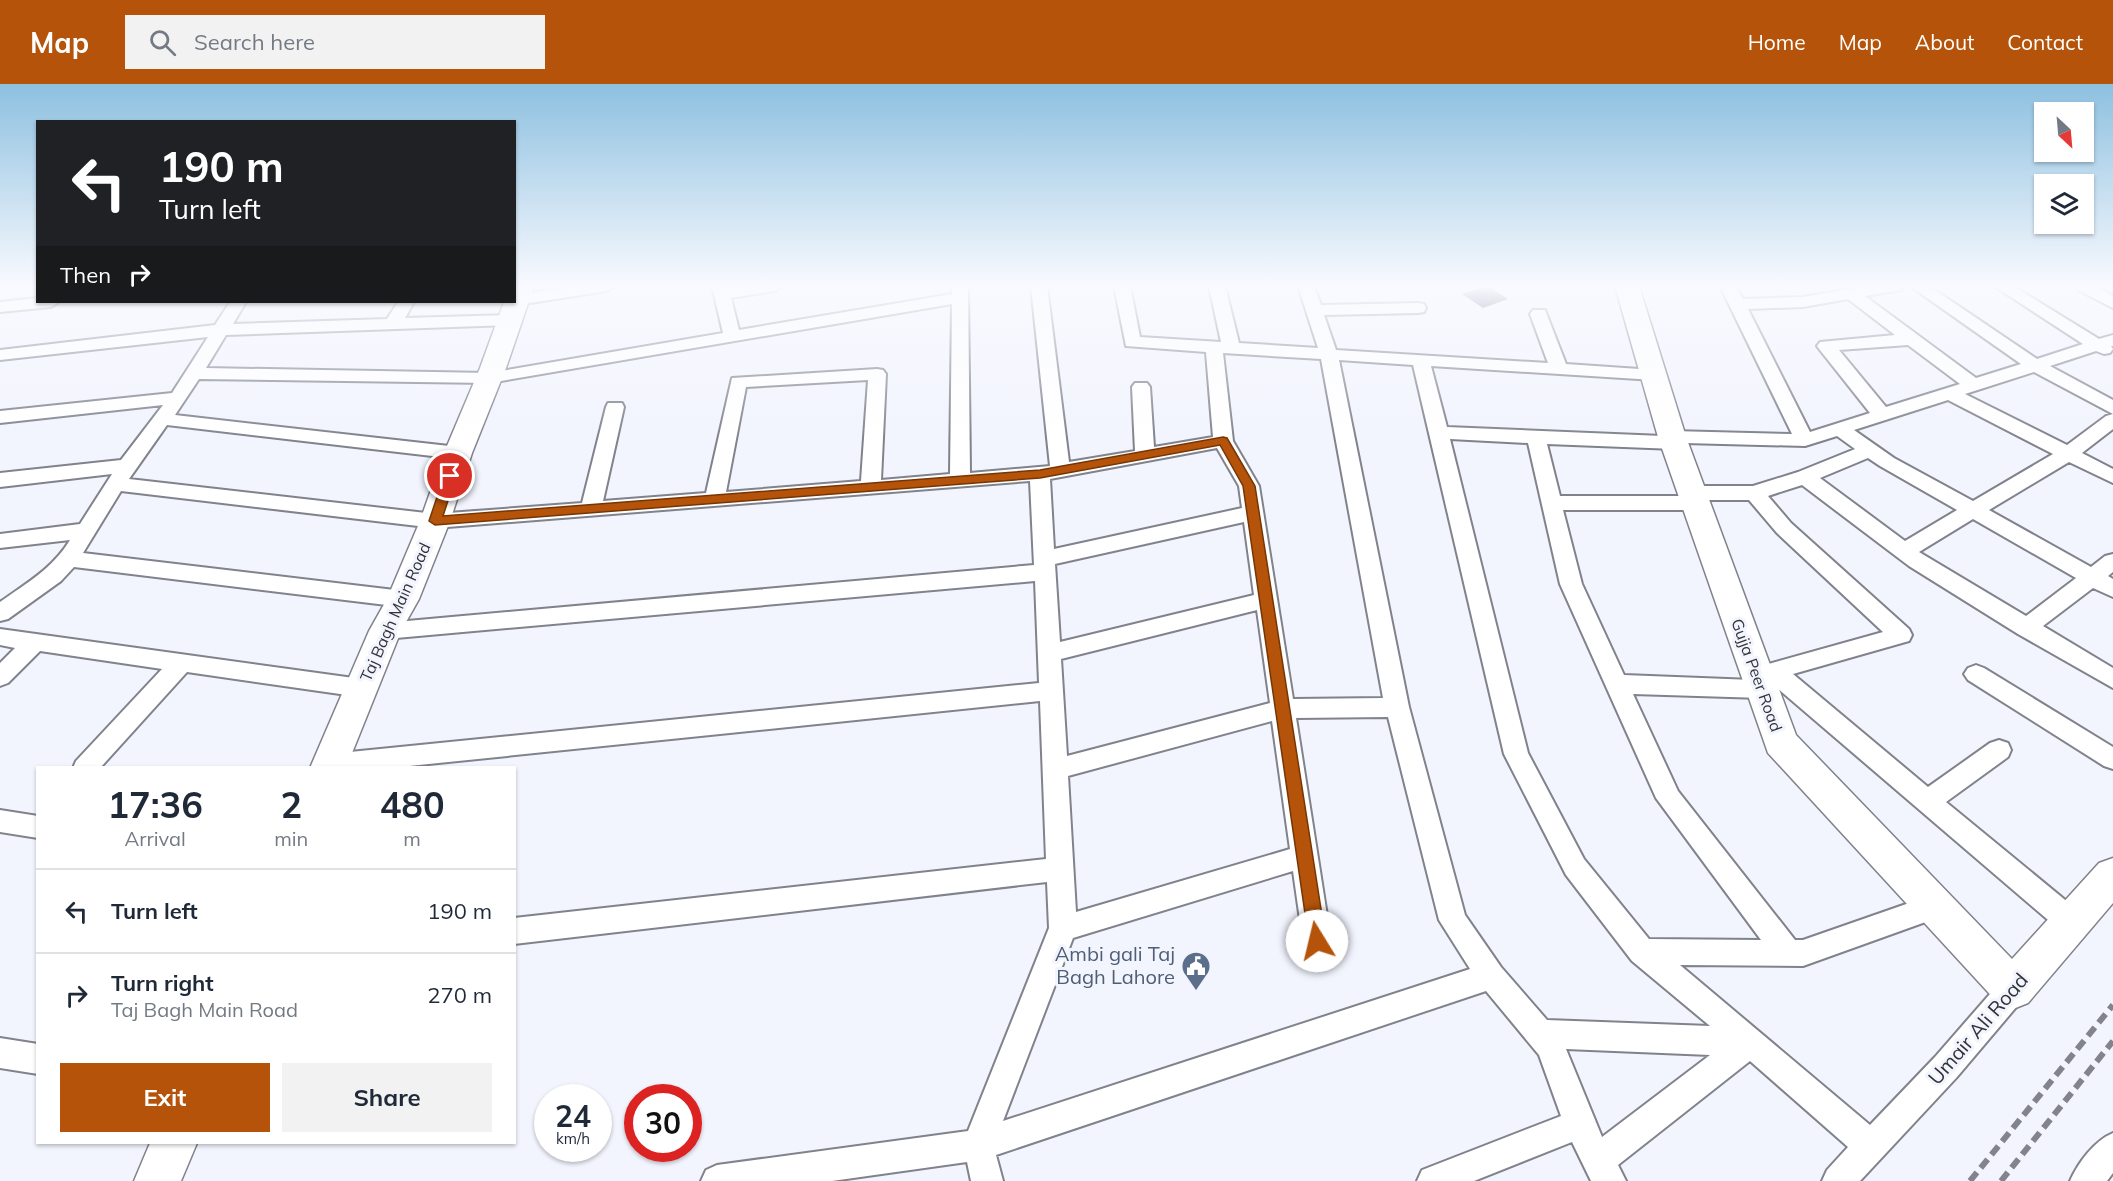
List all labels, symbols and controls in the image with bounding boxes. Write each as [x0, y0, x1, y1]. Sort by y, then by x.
search box [125, 15, 545, 69]
text: Map [30, 25, 89, 60]
icon: search [146, 26, 179, 59]
text: Search here [194, 28, 315, 56]
text: Home [1748, 29, 1806, 55]
text: Map [1839, 29, 1882, 55]
text: About [1915, 29, 1974, 55]
text: Contact [2007, 29, 2083, 55]
north arrow [2034, 102, 2094, 162]
map controls [2034, 102, 2094, 234]
text: 190 m [159, 140, 284, 193]
icon: left [60, 144, 138, 222]
button: layers [2034, 174, 2094, 234]
text: Turn left [159, 192, 261, 226]
icon: right [123, 258, 156, 291]
text: Then [60, 261, 111, 289]
pin [424, 450, 475, 501]
icon: arrive [433, 459, 466, 492]
street label: Taj Bagh Main Road [355, 540, 435, 684]
street label: Gujja Peer Road [1727, 616, 1787, 734]
text: 17:36 [107, 782, 203, 827]
text: 2 [280, 782, 302, 827]
text: 480 [380, 782, 445, 827]
text: Arrival [125, 826, 186, 851]
text: min [274, 826, 308, 851]
text: m [403, 826, 421, 851]
icon: left [60, 895, 93, 928]
text: Turn left [111, 897, 198, 925]
text: 190 m [427, 897, 492, 925]
position arrow [1285, 909, 1349, 973]
place label: Ambi gali Taj Bagh Lahore [1055, 941, 1175, 989]
public building icon: Ambi gali Taj Bagh Lahore [1180, 950, 1212, 992]
street label: Umair Ali Road [1922, 968, 2033, 1090]
text: Turn right [111, 969, 214, 997]
icon: right [60, 979, 93, 1012]
text: 270 m [427, 981, 492, 1009]
text: Taj Bagh Main Road [111, 997, 298, 1022]
button: Exit [60, 1063, 270, 1132]
button: Share [282, 1063, 492, 1132]
speed limit sign: 30 [624, 1084, 702, 1162]
text: 24 [555, 1097, 591, 1135]
text: km/h [556, 1129, 590, 1148]

